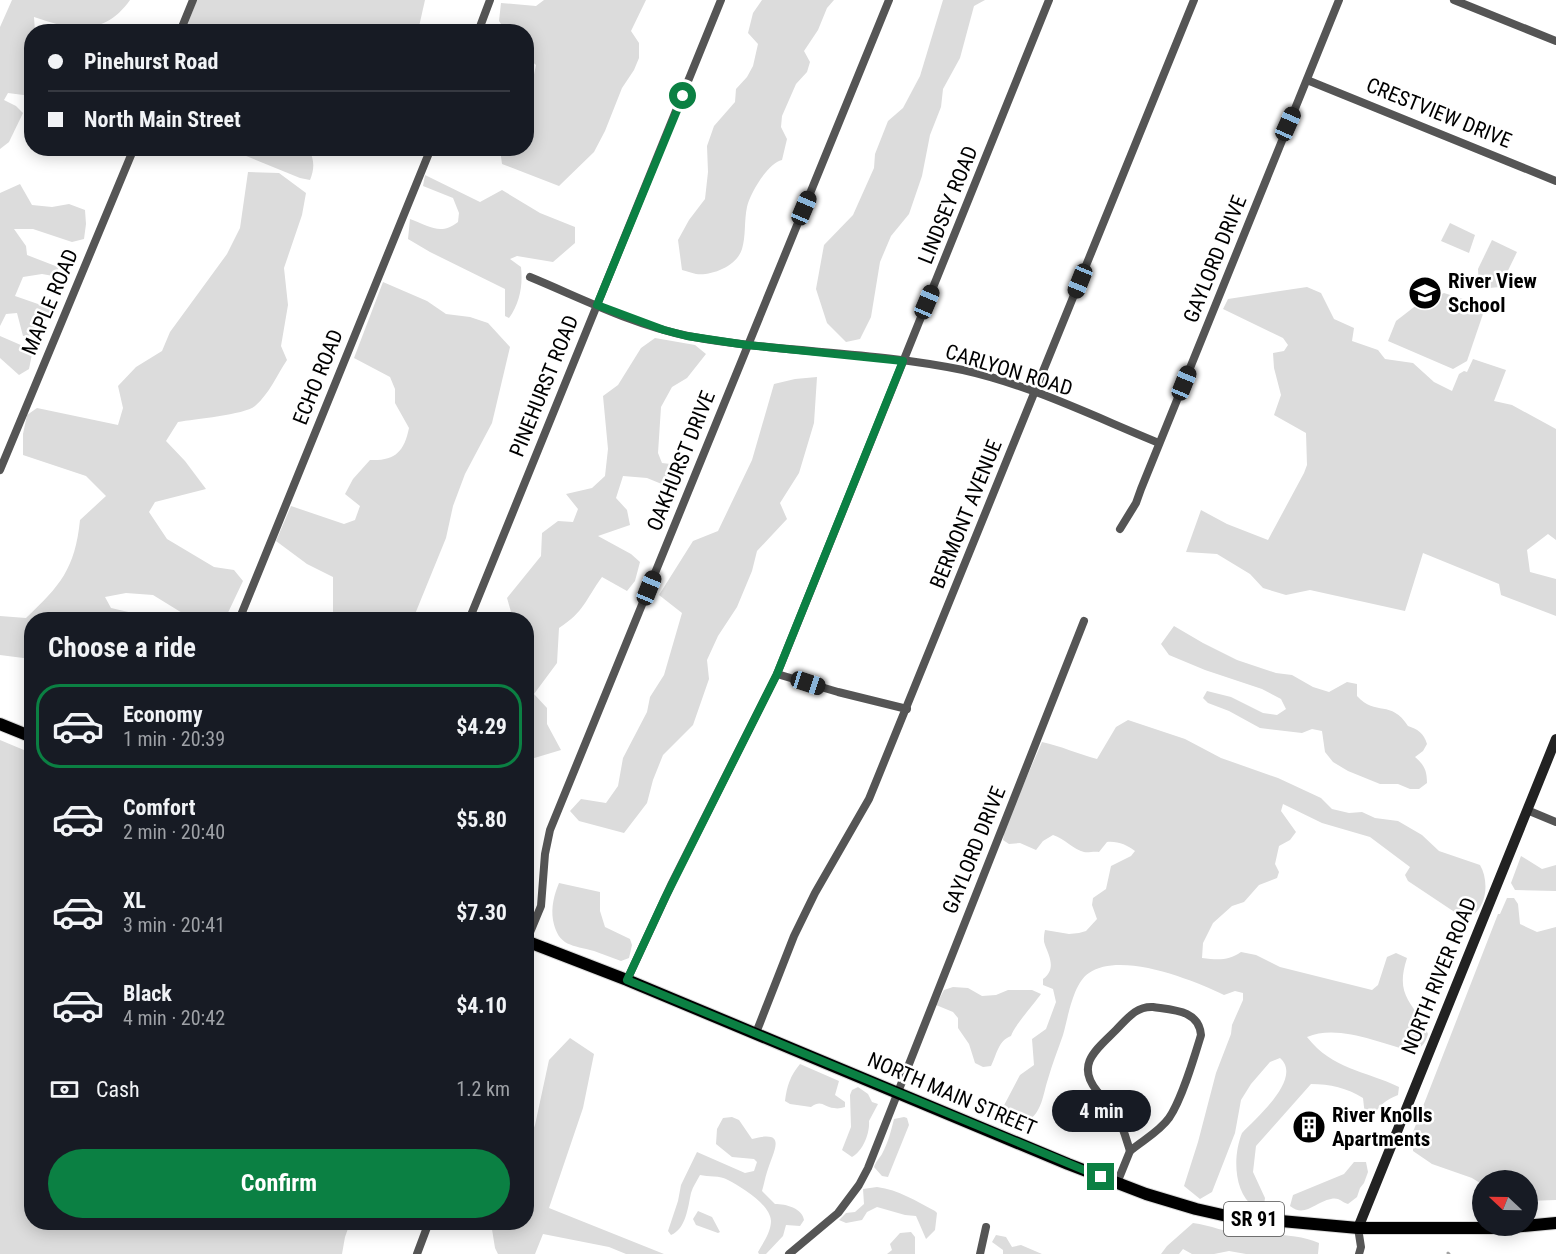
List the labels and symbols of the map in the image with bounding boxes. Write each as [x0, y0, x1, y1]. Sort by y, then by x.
street label: CRESTVIEW DRIVE [1363, 73, 1515, 153]
route start [669, 82, 696, 109]
car [1272, 104, 1304, 144]
street label: LINDSEY ROAD [913, 143, 983, 267]
car [789, 188, 819, 228]
street label: GAYLORD DRIVE [1179, 192, 1251, 326]
street label: MAPLE ROAD [17, 245, 83, 359]
car [1065, 261, 1095, 301]
place label: River View School [1448, 269, 1537, 317]
school or university icon: River View School [1407, 275, 1443, 311]
car [912, 282, 942, 322]
street label: PINEHURST ROAD [505, 312, 583, 460]
street label: ECHO ROAD [288, 326, 348, 428]
street label: CARLYON ROAD [943, 339, 1075, 401]
car [1169, 363, 1199, 403]
street label: OAKHURST DRIVE [642, 388, 720, 534]
street label: BERMONT AVENUE [925, 436, 1007, 592]
car [634, 568, 664, 608]
car [788, 669, 828, 697]
street label: GAYLORD DRIVE [938, 783, 1010, 917]
street label: NORTH RIVER ROAD [1397, 894, 1481, 1058]
street label: NORTH MAIN STREET [864, 1048, 1040, 1140]
callout: 4 min [1052, 1090, 1150, 1132]
place label: River Knolls Apartments [1332, 1103, 1433, 1151]
building icon: River Knolls Apartments [1291, 1109, 1327, 1145]
route end [1087, 1163, 1114, 1190]
north arrow [1472, 1170, 1538, 1236]
road number: SR 91 [1224, 1202, 1284, 1236]

